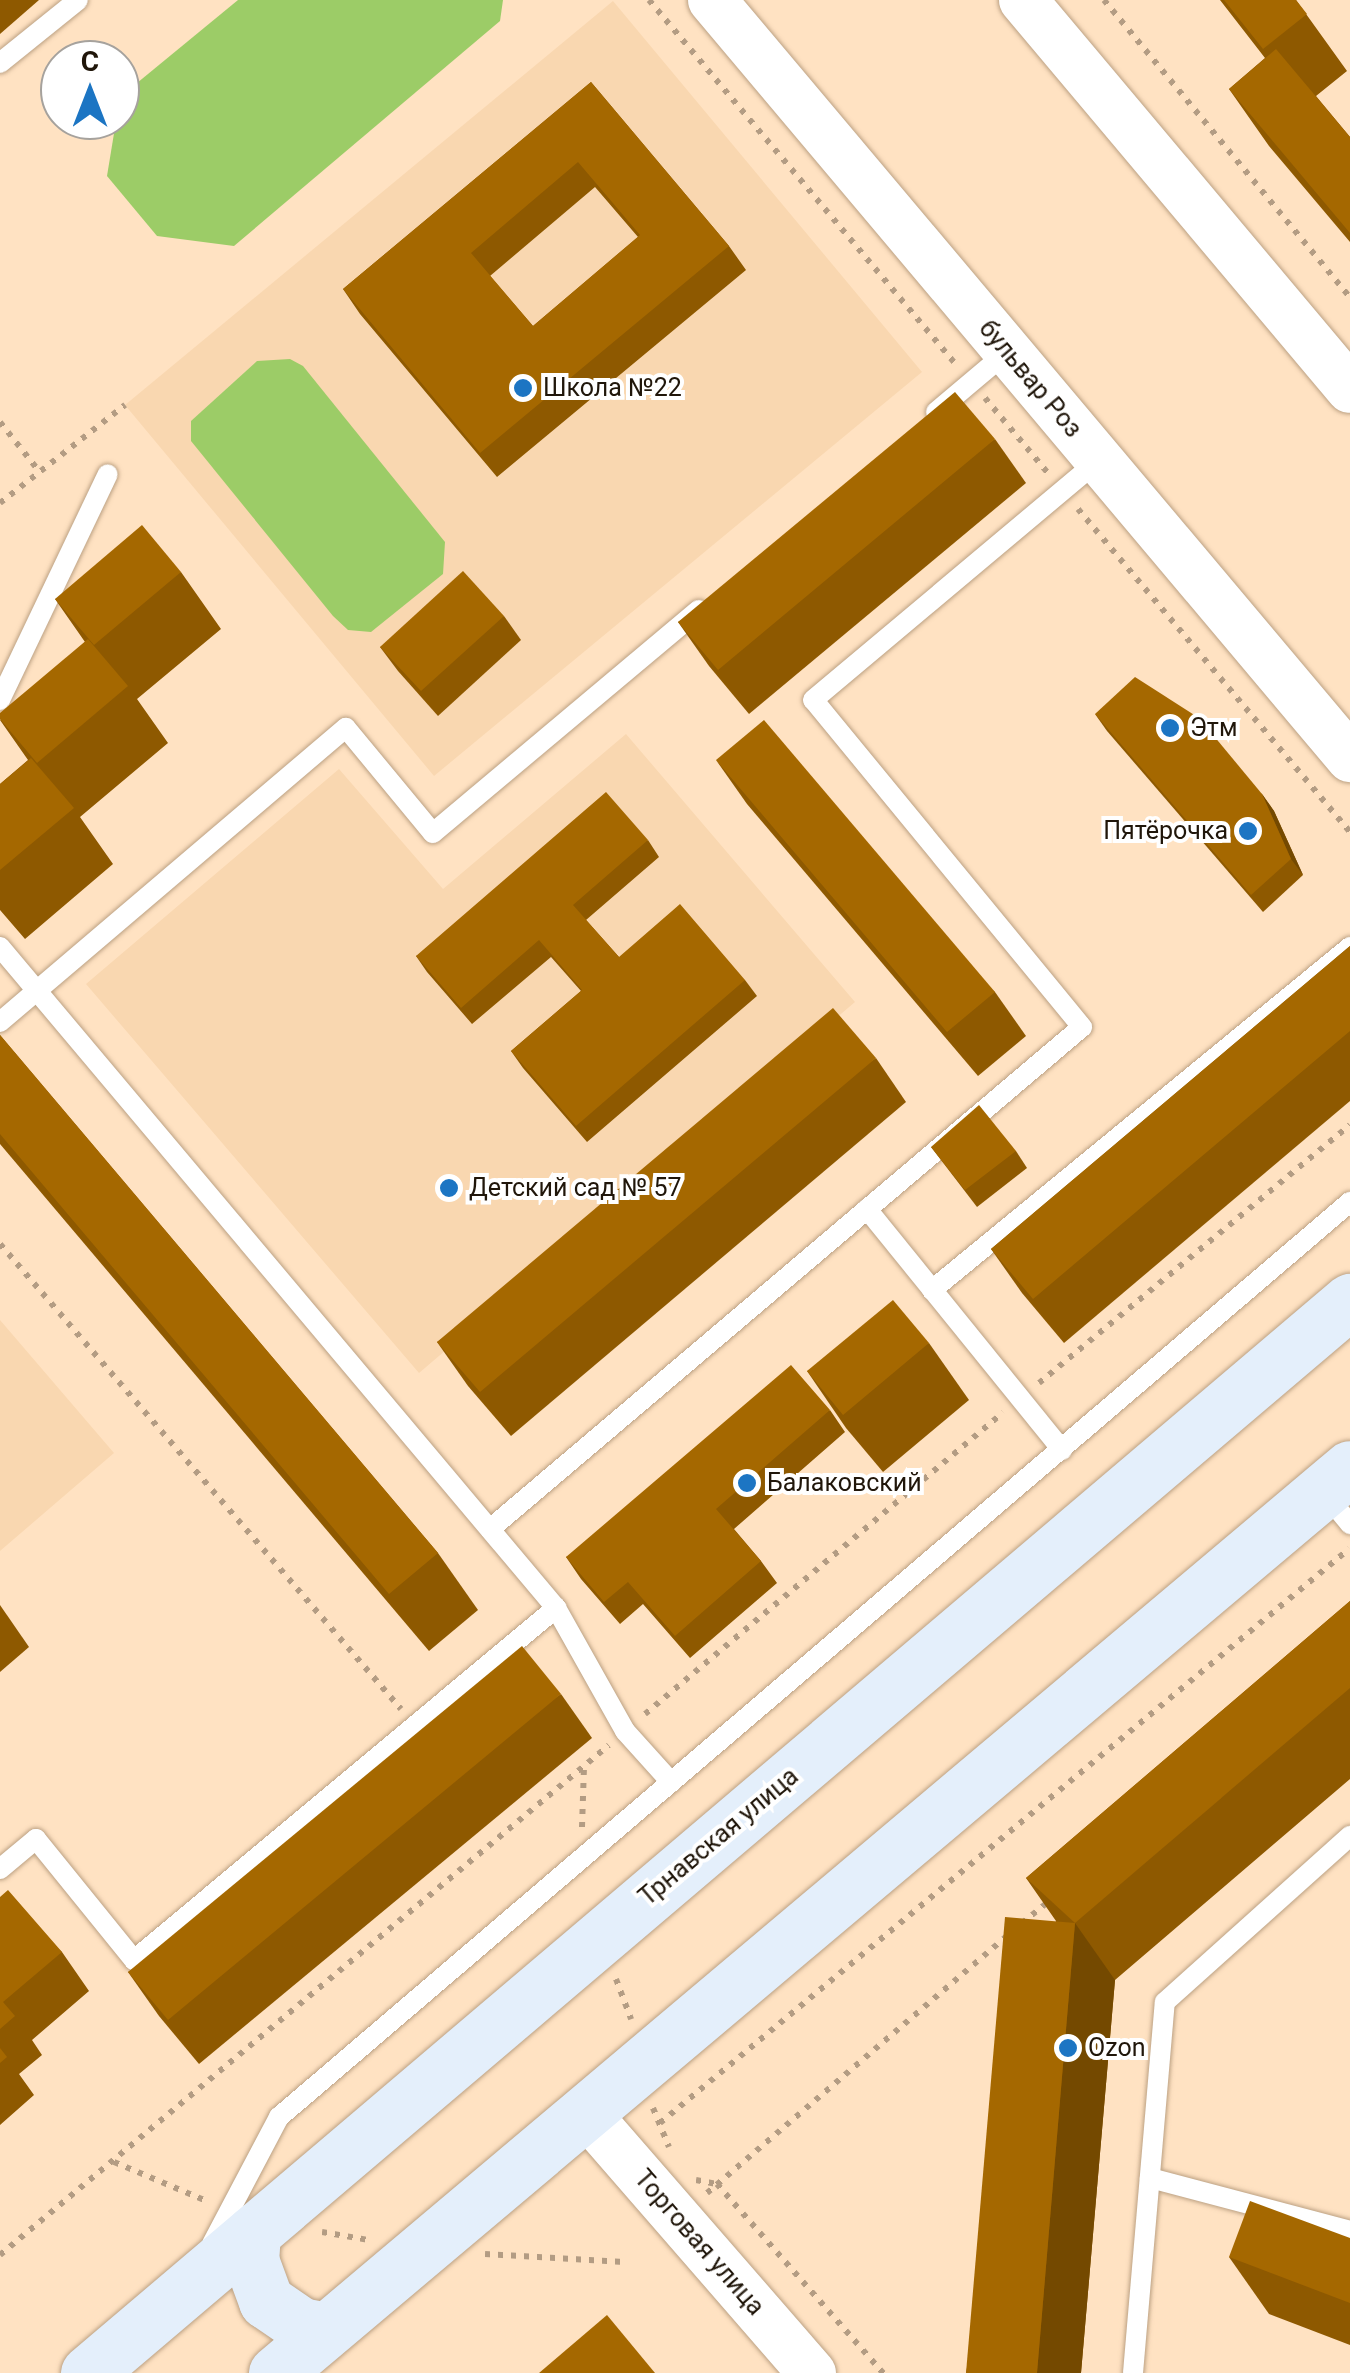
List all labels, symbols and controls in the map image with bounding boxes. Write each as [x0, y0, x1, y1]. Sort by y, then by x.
north arrow [40, 40, 140, 140]
text: С [81, 45, 99, 78]
street label: бульвар Роз [972, 314, 1088, 444]
place label: Школа №22 [543, 373, 682, 403]
marker: Школа №22 [512, 377, 534, 399]
place label: Этм [1190, 713, 1237, 743]
marker: Этм [1159, 717, 1181, 739]
place label: Пятёрочка [1103, 816, 1228, 846]
marker: Пятёрочка [1237, 820, 1259, 842]
place label: Детский сад № 57 [469, 1173, 682, 1203]
marker: Детский сад № 57 [438, 1177, 460, 1199]
place label: Балаковский [767, 1468, 922, 1498]
marker: Балаковский [736, 1472, 758, 1494]
street label: Трнавская улица [633, 1762, 805, 1912]
place label: Ozon [1088, 2033, 1145, 2063]
marker: Ozon [1057, 2037, 1079, 2059]
street label: Торговая улица [628, 2164, 770, 2322]

